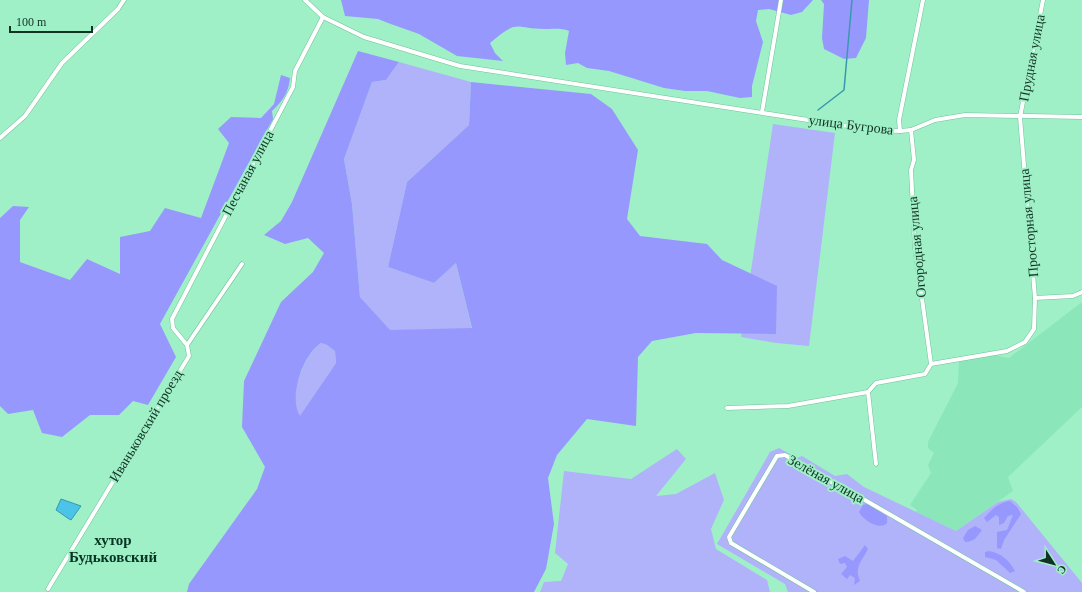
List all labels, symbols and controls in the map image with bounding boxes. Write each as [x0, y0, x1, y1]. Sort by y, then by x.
scale bar [10, 8, 92, 34]
street label: Прудная улица [1016, 12, 1048, 103]
text: 100 m [16, 15, 47, 29]
street label: улица Бугрова [808, 112, 895, 138]
street label: Песчаная улица [219, 127, 277, 218]
street label: Просторная улица [1017, 167, 1041, 278]
street label: Огородная улица [905, 195, 929, 298]
street label: Иваньковский проезд [107, 367, 185, 485]
street label: Зелёная улица [785, 452, 867, 506]
district label: хутор Будьковский [69, 532, 157, 565]
north arrow [1034, 544, 1074, 584]
text: С [1055, 563, 1069, 577]

